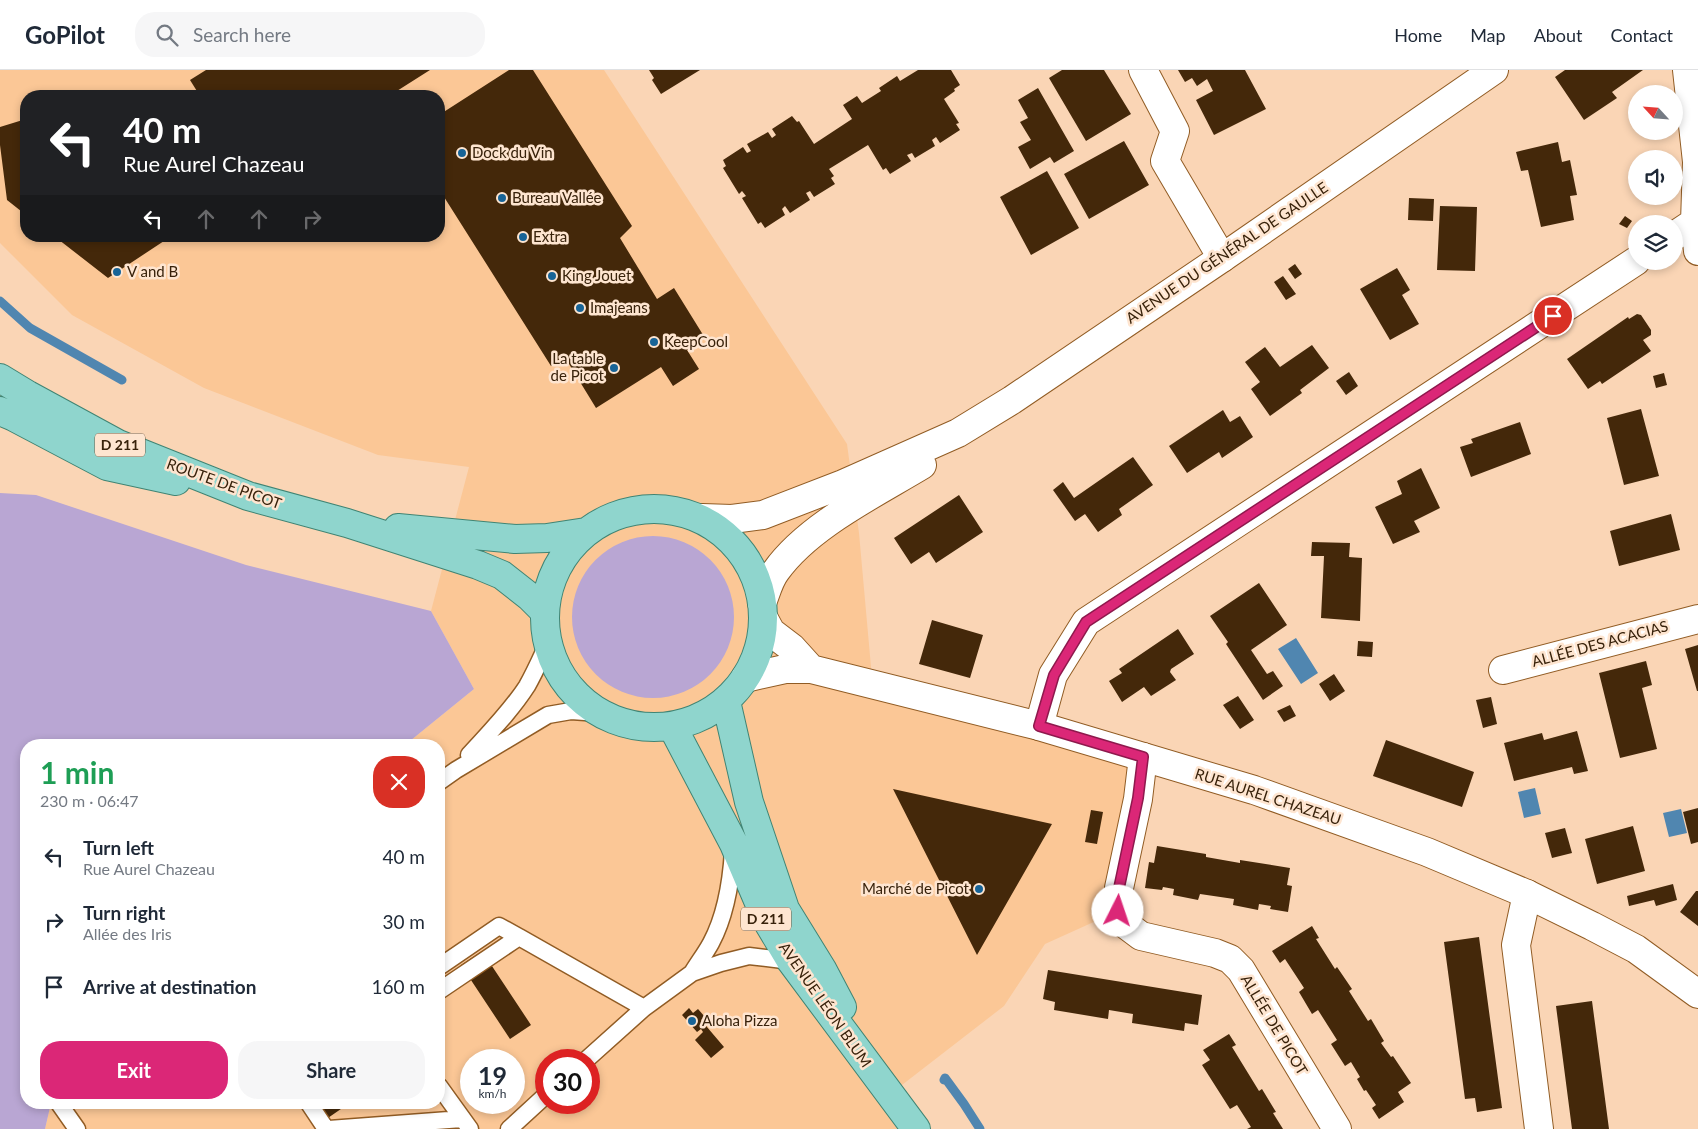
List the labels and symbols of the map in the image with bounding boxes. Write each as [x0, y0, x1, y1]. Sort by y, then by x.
north arrow [1628, 85, 1682, 140]
place label: Dock du Vin [472, 143, 553, 161]
marker: Dock du Vin [456, 147, 468, 159]
street label: AVENUE DU GÉNÉRAL DE GAULLE [1122, 178, 1331, 327]
place label: Bureau Vallée [512, 188, 602, 206]
marker: Bureau Vallée [496, 192, 508, 204]
place label: Extra [533, 227, 567, 245]
marker: Extra [517, 231, 529, 243]
place label: V and B [127, 262, 178, 280]
marker: V and B [111, 266, 123, 278]
place label: King Jouet [562, 266, 632, 284]
marker: King Jouet [546, 270, 558, 282]
pin [1532, 295, 1574, 337]
place label: Imajeans [590, 298, 648, 316]
marker: Imajeans [574, 302, 586, 314]
place label: KeepCool [664, 332, 728, 350]
marker: KeepCool [648, 336, 660, 348]
place label: La table de Picot [551, 349, 605, 384]
marker: La table de Picot [608, 362, 620, 374]
road number: D 211 [95, 434, 145, 456]
street label: ROUTE DE PICOT [164, 454, 284, 512]
street label: ALLÉE DES ACACIAS [1530, 616, 1670, 670]
street label: RUE AUREL CHAZEAU [1193, 764, 1344, 828]
place label: Marché de Picot [862, 879, 970, 897]
marker: Marché de Picot [973, 883, 985, 895]
position arrow [1091, 884, 1143, 936]
road number: D 211 [741, 908, 791, 931]
street label: AVENUE LÉON BLUM [776, 938, 876, 1070]
street label: ALLÉE DE PICOT [1238, 971, 1312, 1078]
place label: Aloha Pizza [702, 1011, 777, 1029]
marker: Aloha Pizza [686, 1015, 698, 1027]
speed limit sign: 30 [535, 1049, 600, 1114]

